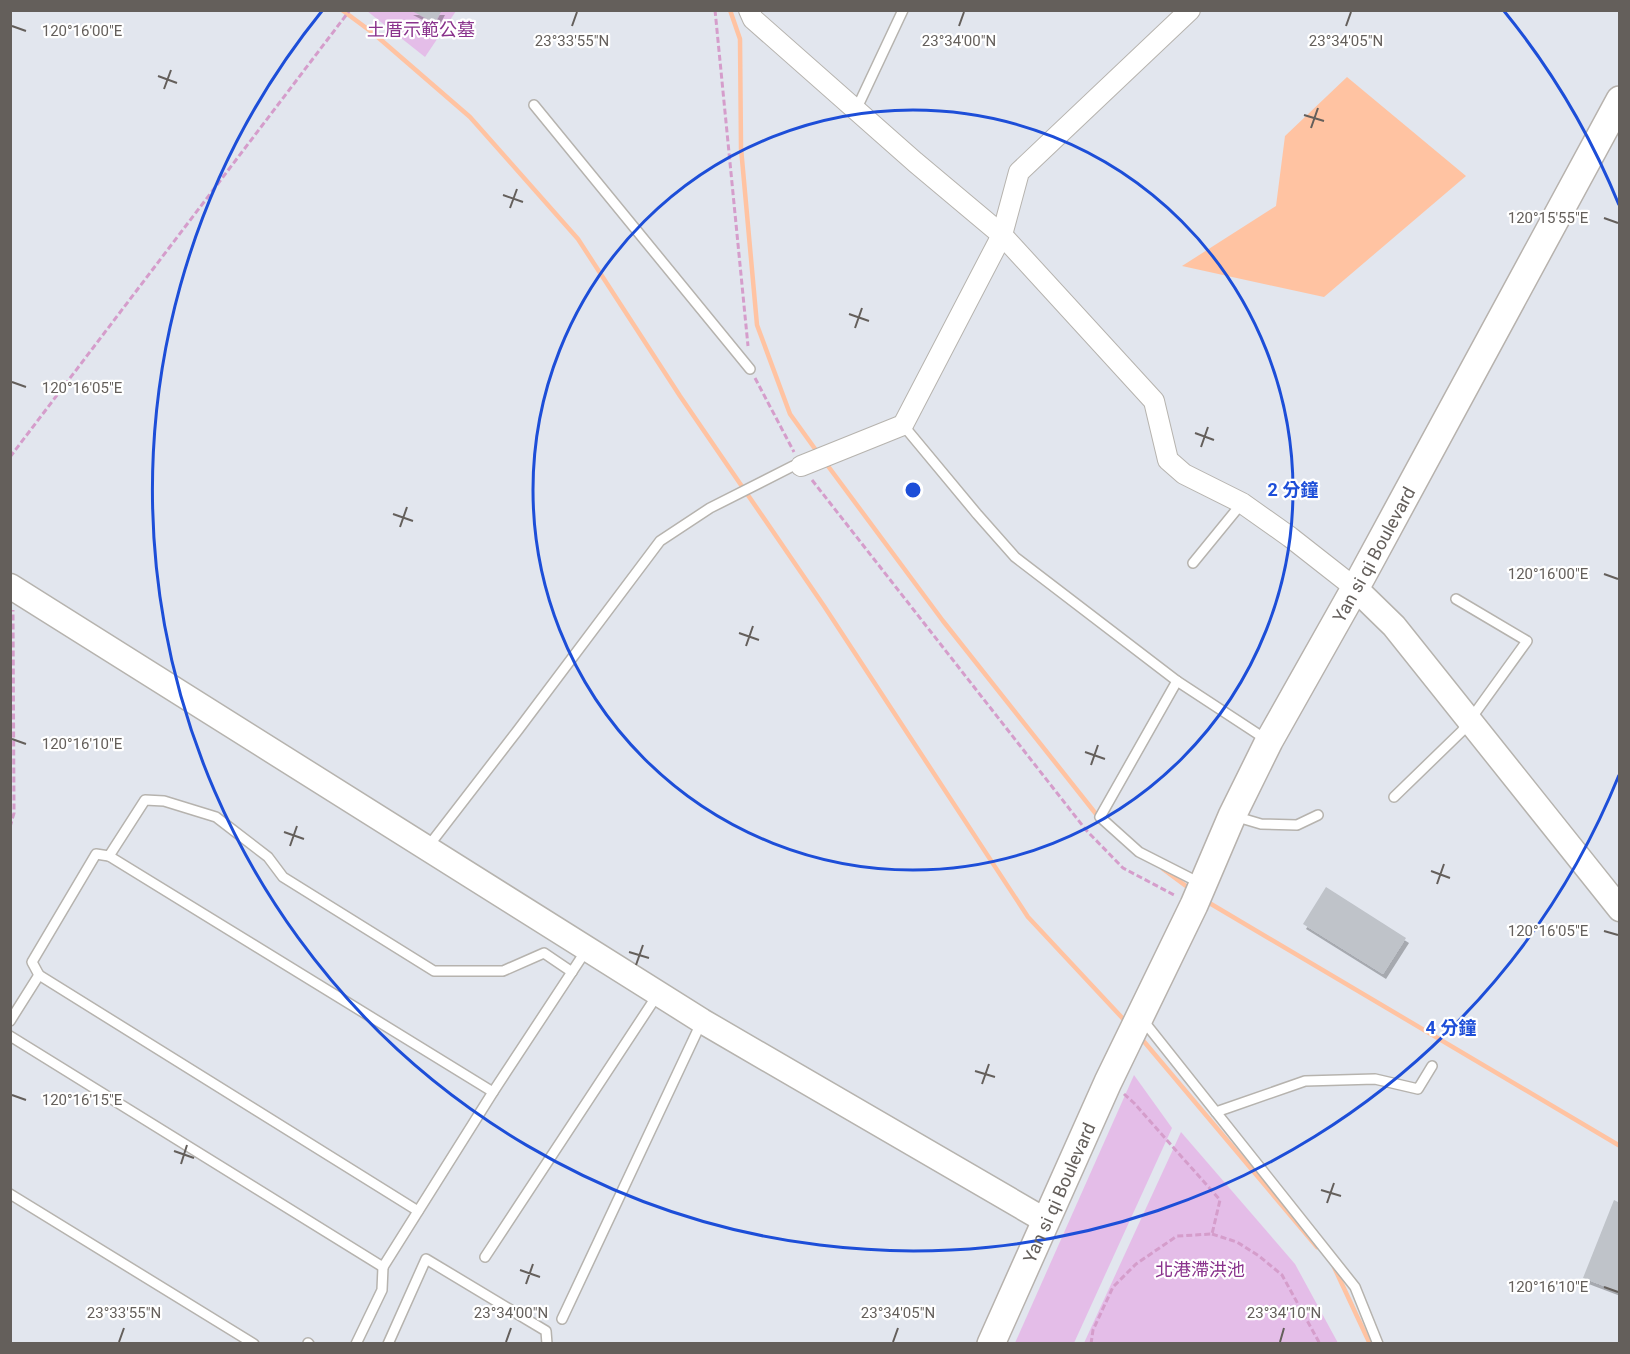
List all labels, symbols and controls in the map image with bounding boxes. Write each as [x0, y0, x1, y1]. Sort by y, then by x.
park label: 土厝示範公墓 [367, 19, 475, 40]
text: 120°16'00"E [42, 22, 123, 40]
text: 23°33'55"N [535, 32, 609, 50]
text: 23°34'00"N [922, 32, 996, 50]
text: 23°34'05"N [1309, 32, 1383, 50]
text: 120°15'55"E [1508, 209, 1589, 227]
text: 120°16'05"E [42, 379, 123, 397]
text: 2 分鐘 [1268, 479, 1318, 500]
centre of rings [903, 480, 923, 500]
street label: Yan si qi Boulevard [1328, 483, 1419, 626]
text: 120°16'00"E [1508, 565, 1589, 583]
text: 120°16'10"E [42, 735, 123, 753]
text: 120°16'05"E [1508, 922, 1589, 940]
text: 4 分鐘 [1426, 1017, 1476, 1038]
text: 120°16'15"E [42, 1091, 123, 1109]
street label: Yan si qi Boulevard [1018, 1119, 1099, 1266]
park label: 北港滯洪池 [1155, 1259, 1245, 1280]
text: 120°16'10"E [1508, 1278, 1589, 1296]
text: 23°33'55"N [87, 1304, 161, 1322]
text: 23°34'00"N [474, 1304, 548, 1322]
text: 23°34'05"N [861, 1304, 935, 1322]
text: 23°34'10"N [1247, 1304, 1321, 1322]

